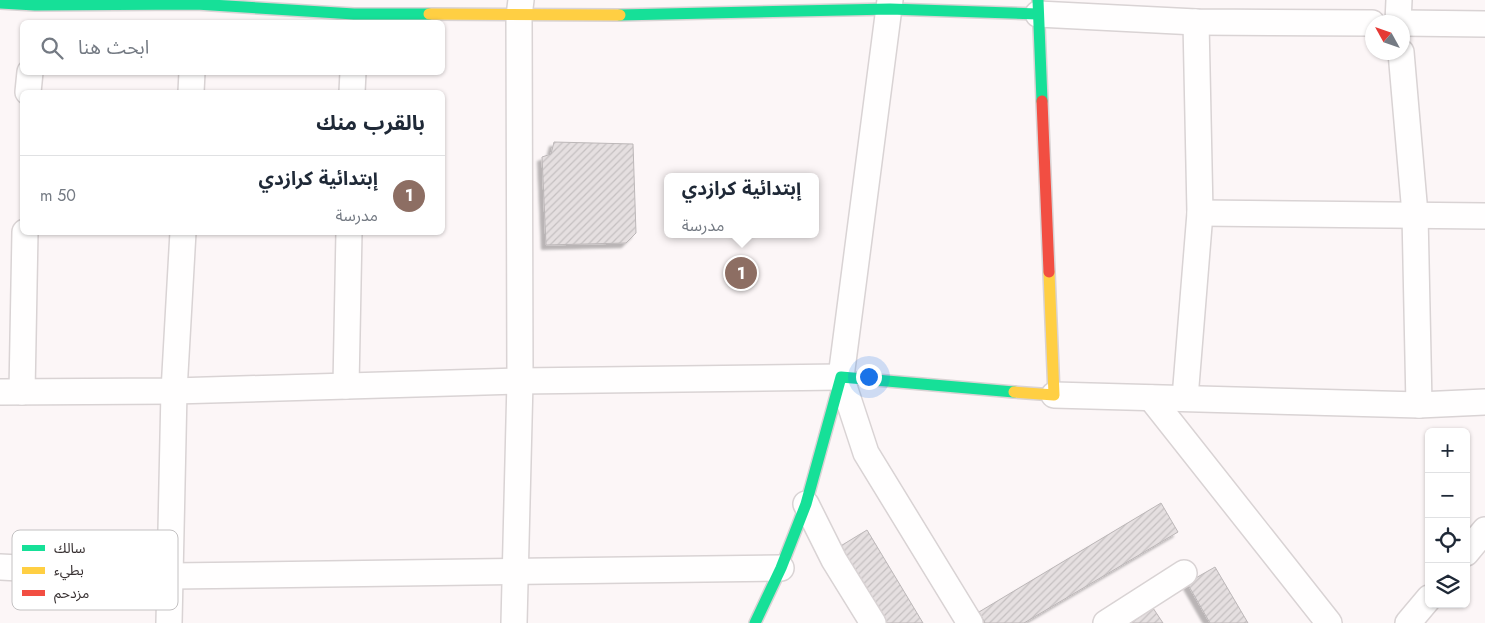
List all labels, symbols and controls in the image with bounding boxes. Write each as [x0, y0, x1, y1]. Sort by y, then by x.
north arrow [1365, 15, 1410, 60]
search box [20, 20, 445, 75]
icon: search [38, 34, 66, 62]
text: ابحث هنا [78, 34, 149, 61]
text: بالقرب منك [316, 108, 425, 138]
text: إبتدائية كرازدي [258, 165, 378, 192]
popup [664, 173, 819, 238]
text: إبتدائية كرازدي [682, 175, 801, 202]
text: 50 m [40, 184, 76, 207]
text: 1 [405, 184, 413, 207]
text: مدرسة [335, 204, 378, 227]
text: مدرسة [682, 214, 724, 237]
pin: 1 [725, 254, 757, 292]
your location [856, 364, 882, 390]
map controls [1425, 428, 1470, 608]
button: + [1425, 428, 1470, 473]
button: − [1425, 473, 1470, 518]
button: locate [1425, 518, 1470, 563]
legend [12, 530, 178, 610]
text: سالك [54, 538, 86, 558]
text: بطيء [54, 560, 84, 581]
button: layers [1425, 563, 1470, 608]
text: مزدحم [54, 583, 89, 604]

